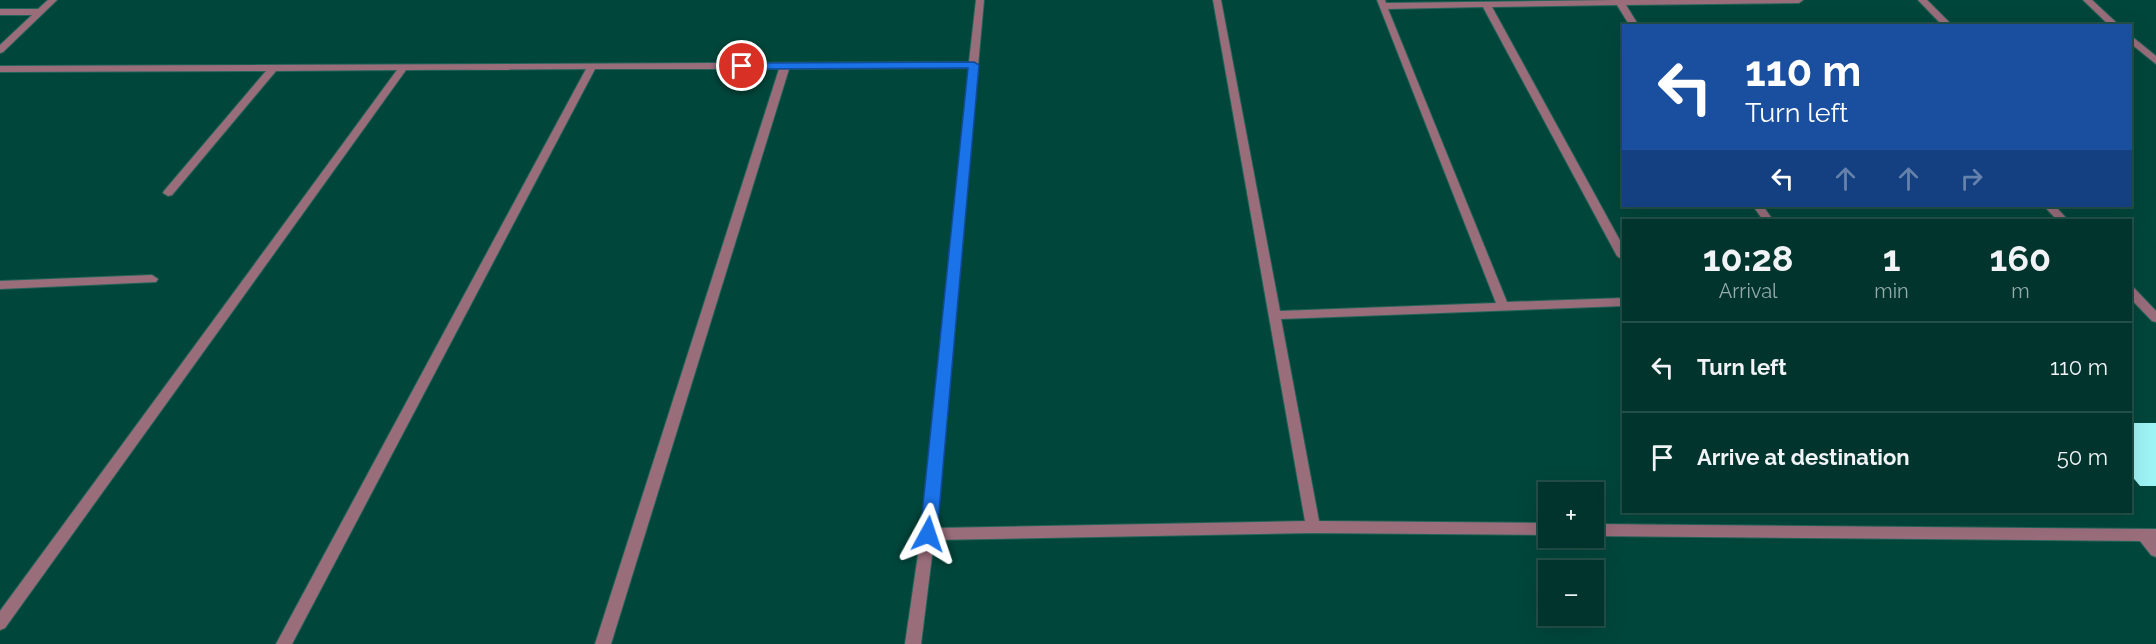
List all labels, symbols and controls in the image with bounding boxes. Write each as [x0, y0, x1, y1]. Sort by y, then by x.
pin [716, 40, 767, 91]
text: 110 m [1745, 47, 1861, 96]
icon: left [1646, 48, 1724, 126]
icon: arrive [725, 49, 758, 82]
text: Turn left [1745, 97, 1848, 128]
icon: left [1766, 162, 1799, 195]
icon: ahead [1829, 162, 1862, 195]
icon: ahead [1892, 162, 1925, 195]
icon: right [1955, 162, 1988, 195]
text: 10:28 [1703, 237, 1794, 279]
text: 1 [1883, 237, 1900, 279]
text: 160 [1989, 237, 2051, 279]
text: Arrival [1719, 279, 1778, 303]
text: min [1874, 279, 1909, 303]
text: m [2011, 279, 2030, 303]
icon: left [1646, 351, 1679, 384]
text: Turn left [1697, 354, 1787, 380]
text: 110 m [2050, 354, 2108, 380]
icon: arrive [1646, 441, 1679, 474]
text: Arrive at destination [1697, 444, 1910, 470]
text: 50 m [2057, 444, 2108, 470]
map controls [1538, 482, 1604, 626]
button: + [1538, 482, 1604, 548]
position arrow [896, 502, 960, 566]
button: − [1538, 560, 1604, 626]

